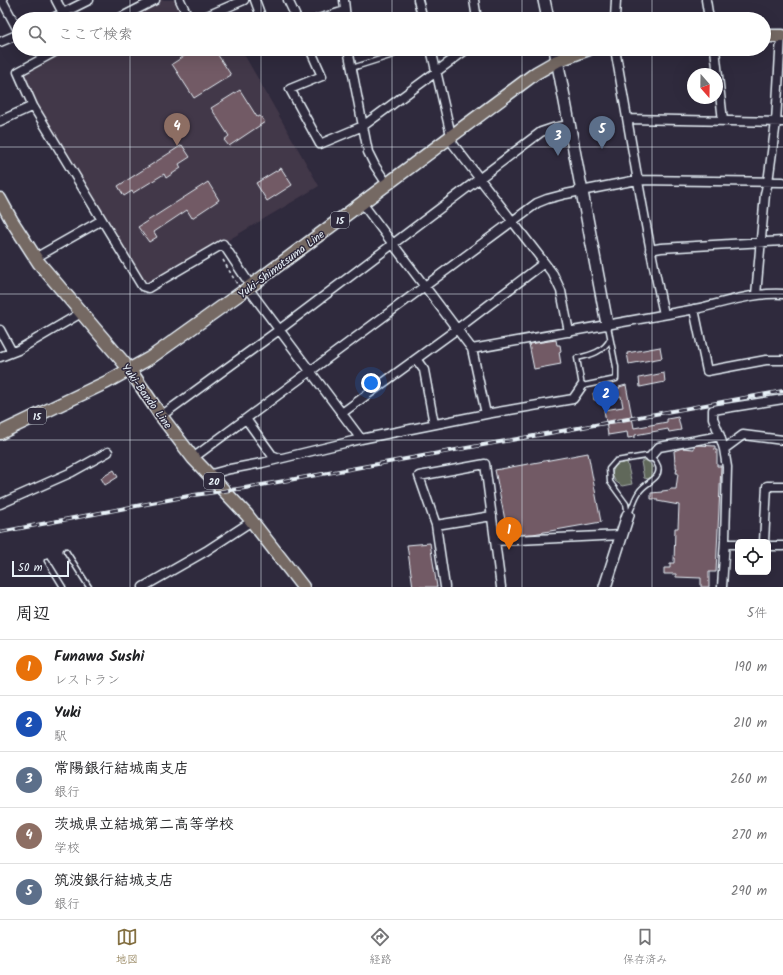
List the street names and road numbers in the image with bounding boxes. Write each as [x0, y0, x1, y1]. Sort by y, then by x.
road number: 15 [331, 212, 349, 228]
street label: Yuki-Shimotsuma Line [234, 226, 329, 303]
street label: Yuki-Bando Line [116, 360, 176, 433]
road number: 15 [28, 408, 46, 424]
road number: 20 [204, 473, 224, 489]

